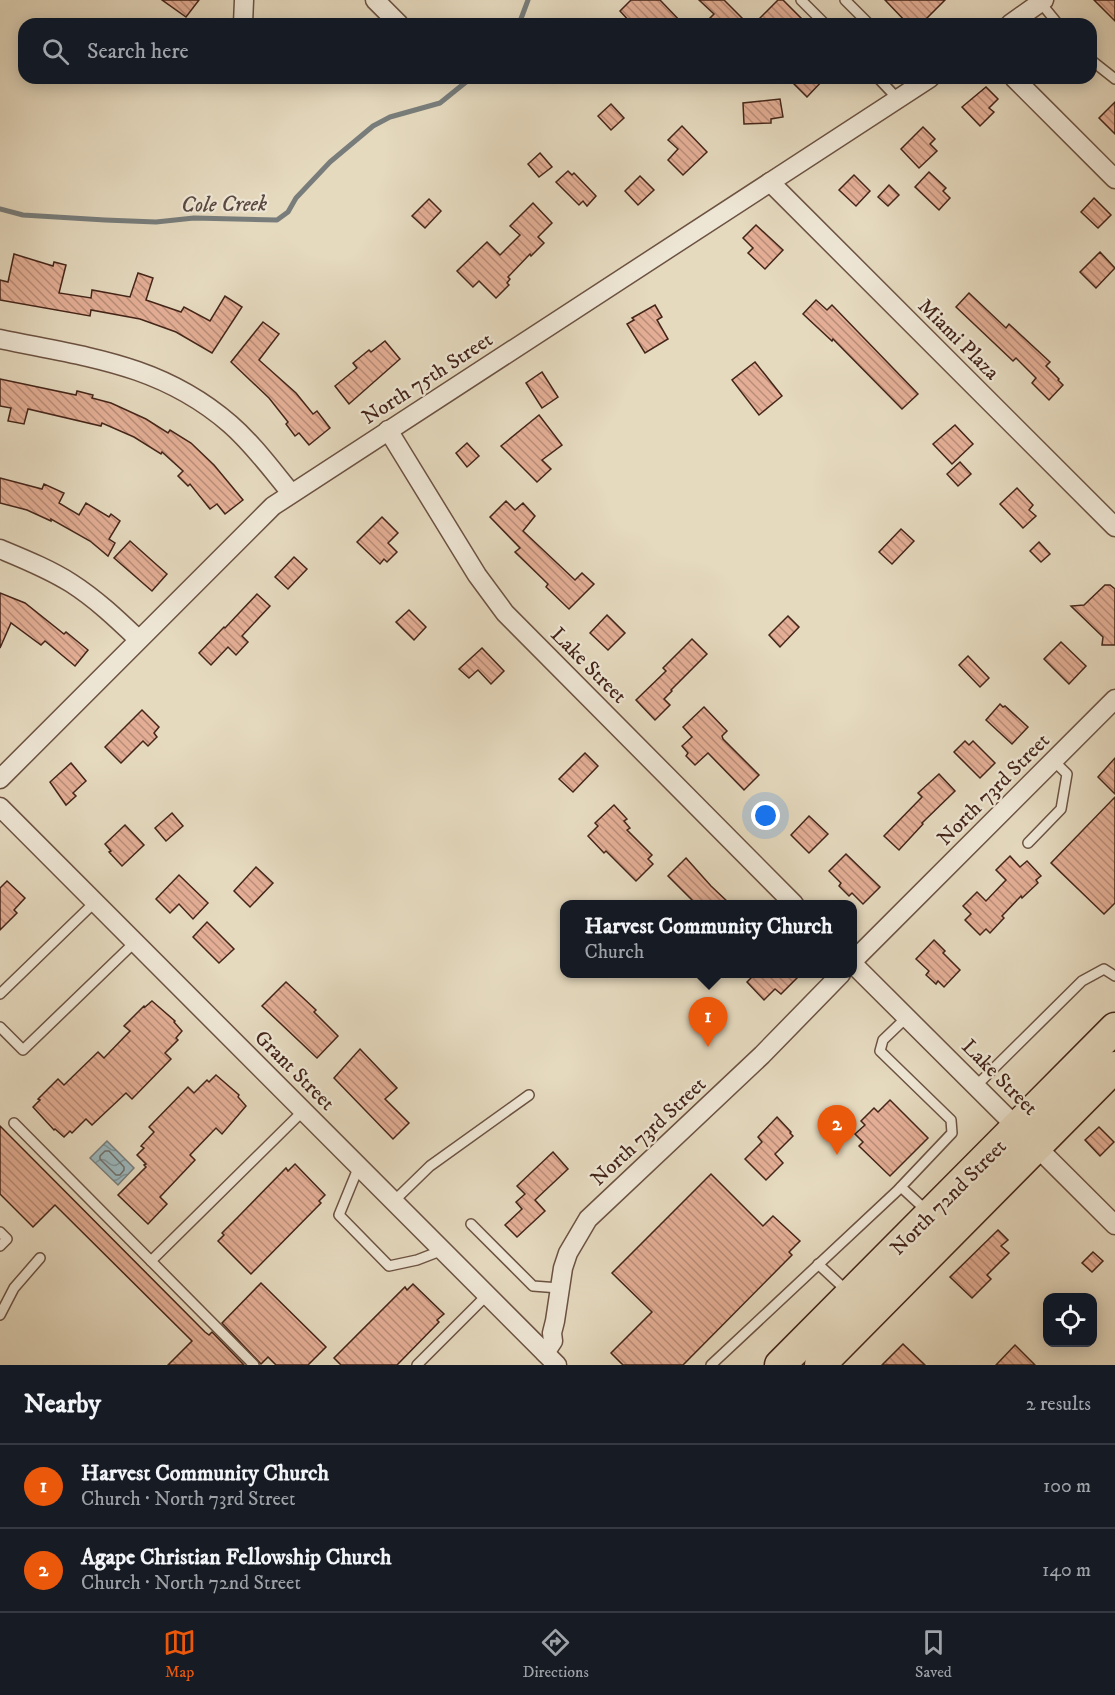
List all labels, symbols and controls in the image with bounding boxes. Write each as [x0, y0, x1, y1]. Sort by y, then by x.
search box [18, 18, 1097, 84]
icon: search [39, 35, 72, 68]
text: Search here [87, 38, 189, 65]
water label: Cole Creek [181, 190, 268, 219]
street label: Miami Plaza [912, 294, 1005, 386]
street label: North 75th Street [357, 327, 498, 431]
street label: Lake Street [545, 622, 632, 709]
street label: North 73rd Street [932, 728, 1056, 851]
your location [751, 801, 780, 830]
popup [560, 900, 857, 978]
text: Harvest Community Church [584, 913, 833, 940]
text: Church [584, 940, 644, 965]
pin: 1 [688, 998, 728, 1047]
street label: Grant Street [249, 1025, 340, 1117]
street label: Lake Street [956, 1034, 1043, 1121]
street label: North 73rd Street [586, 1071, 712, 1192]
pin: 2 [818, 1106, 856, 1155]
street label: North 72nd Street [885, 1134, 1013, 1261]
map controls [1043, 1293, 1097, 1347]
button: locate [1043, 1293, 1097, 1347]
text: Nearby [24, 1388, 101, 1421]
text: 2 results [1026, 1392, 1091, 1417]
text: Harvest Community Church [81, 1460, 329, 1487]
text: 1 [40, 1474, 47, 1499]
text: 100 m [1043, 1474, 1091, 1499]
text: Church · North 73rd Street [81, 1487, 295, 1512]
text: Agape Christian Fellowship Church [81, 1544, 392, 1571]
text: 2 [39, 1558, 48, 1583]
text: 140 m [1042, 1558, 1091, 1583]
text: Church · North 72nd Street [81, 1571, 301, 1596]
tab: Map [163, 1626, 196, 1682]
tab: Directions [522, 1626, 589, 1682]
tab: Saved [915, 1626, 952, 1682]

